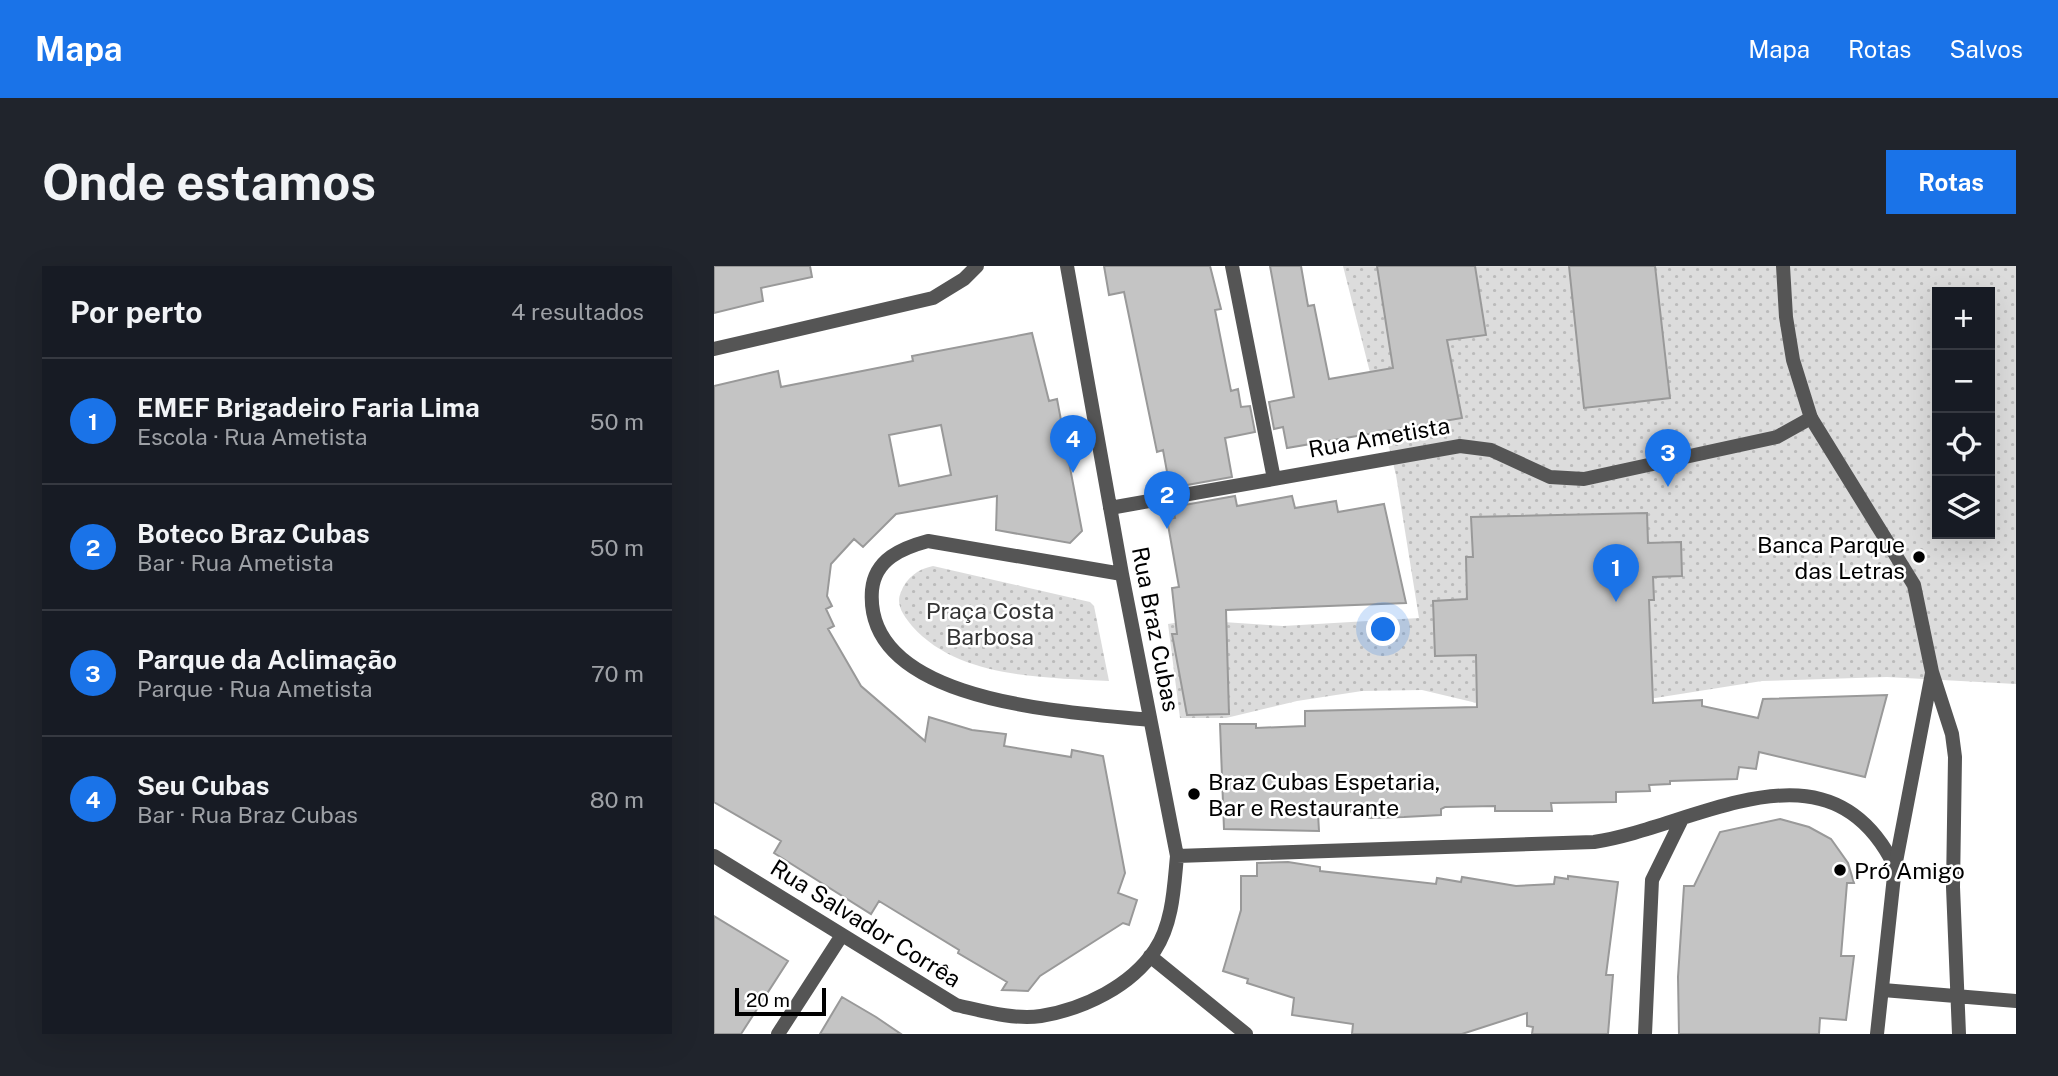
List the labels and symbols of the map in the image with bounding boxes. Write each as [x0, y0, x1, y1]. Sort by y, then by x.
street label: Rua Ametista [1306, 411, 1452, 463]
pin: 4 [1050, 415, 1096, 473]
pin: 3 [1645, 429, 1691, 487]
pin: 2 [1144, 471, 1190, 529]
place label: Banca Parque das Letras [1757, 531, 1905, 584]
street label: Rua Braz Cubas [1127, 544, 1185, 714]
pin: 1 [1593, 544, 1639, 602]
marker: Banca Parque das Letras [1911, 549, 1927, 565]
park label: Praça Costa Barbosa [926, 597, 1054, 650]
your location [1366, 612, 1400, 646]
place label: Braz Cubas Espetaria, Bar e Restaurante [1208, 768, 1440, 821]
marker: Braz Cubas Espetaria, Bar e Restaurante [1186, 786, 1202, 802]
street label: Rua Salvador Corrêa [766, 853, 966, 993]
place label: Pró Amigo [1854, 857, 1965, 884]
marker: Pró Amigo [1832, 862, 1848, 878]
scale bar [735, 985, 826, 1017]

